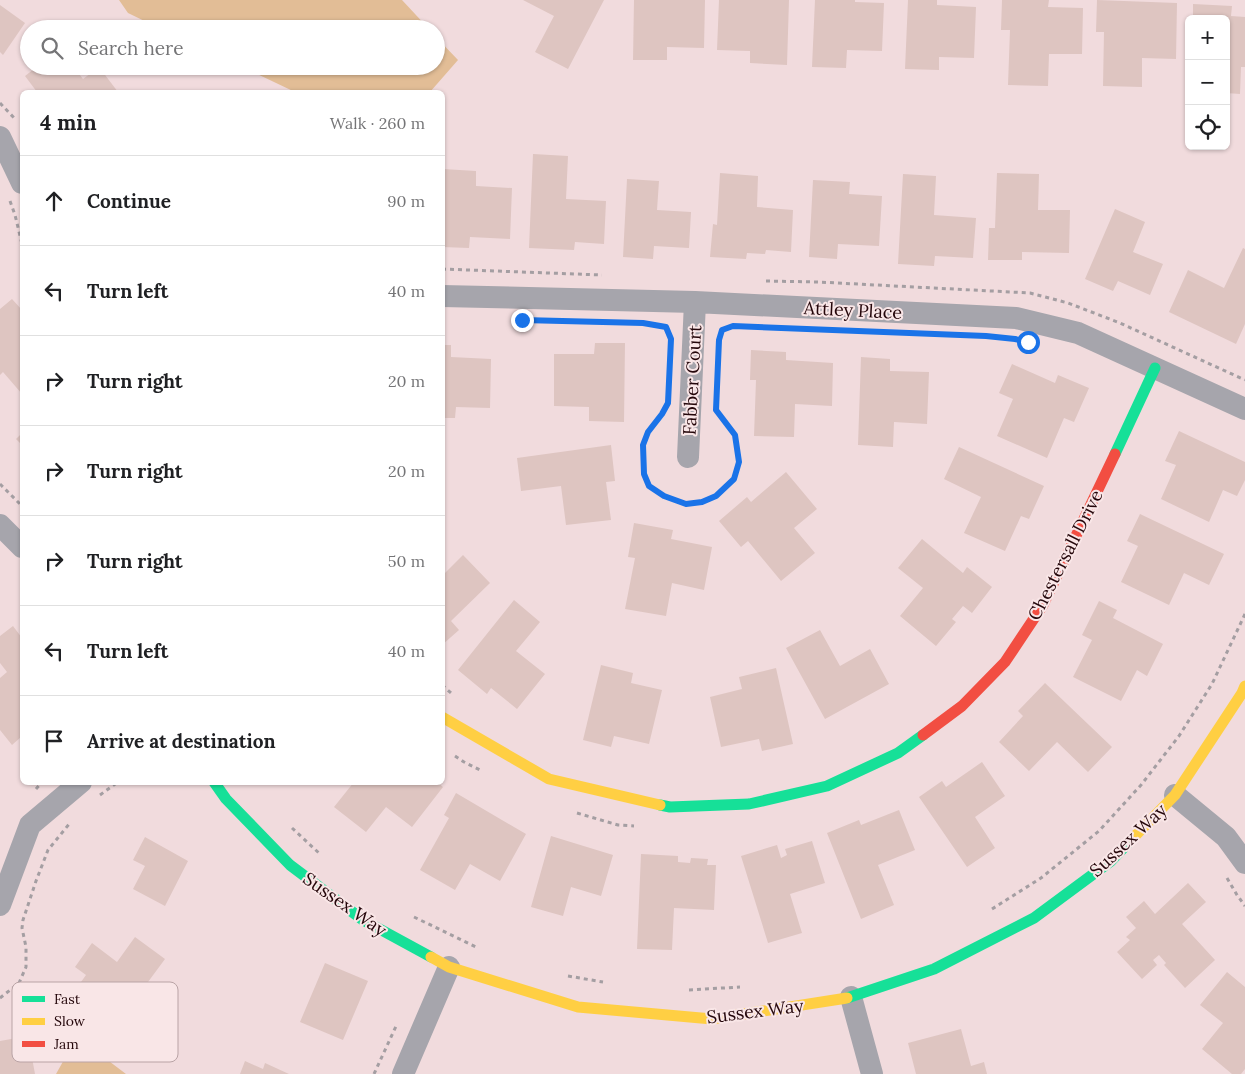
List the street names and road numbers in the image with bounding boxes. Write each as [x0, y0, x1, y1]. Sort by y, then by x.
street label: Attley Place [802, 296, 903, 324]
street label: Fabber Court [678, 324, 706, 436]
street label: Chestersall Drive [1022, 486, 1108, 624]
street label: Sussex Way [1085, 798, 1172, 882]
street label: Sussex Way [299, 867, 392, 942]
street label: Sussex Way [705, 994, 805, 1028]

